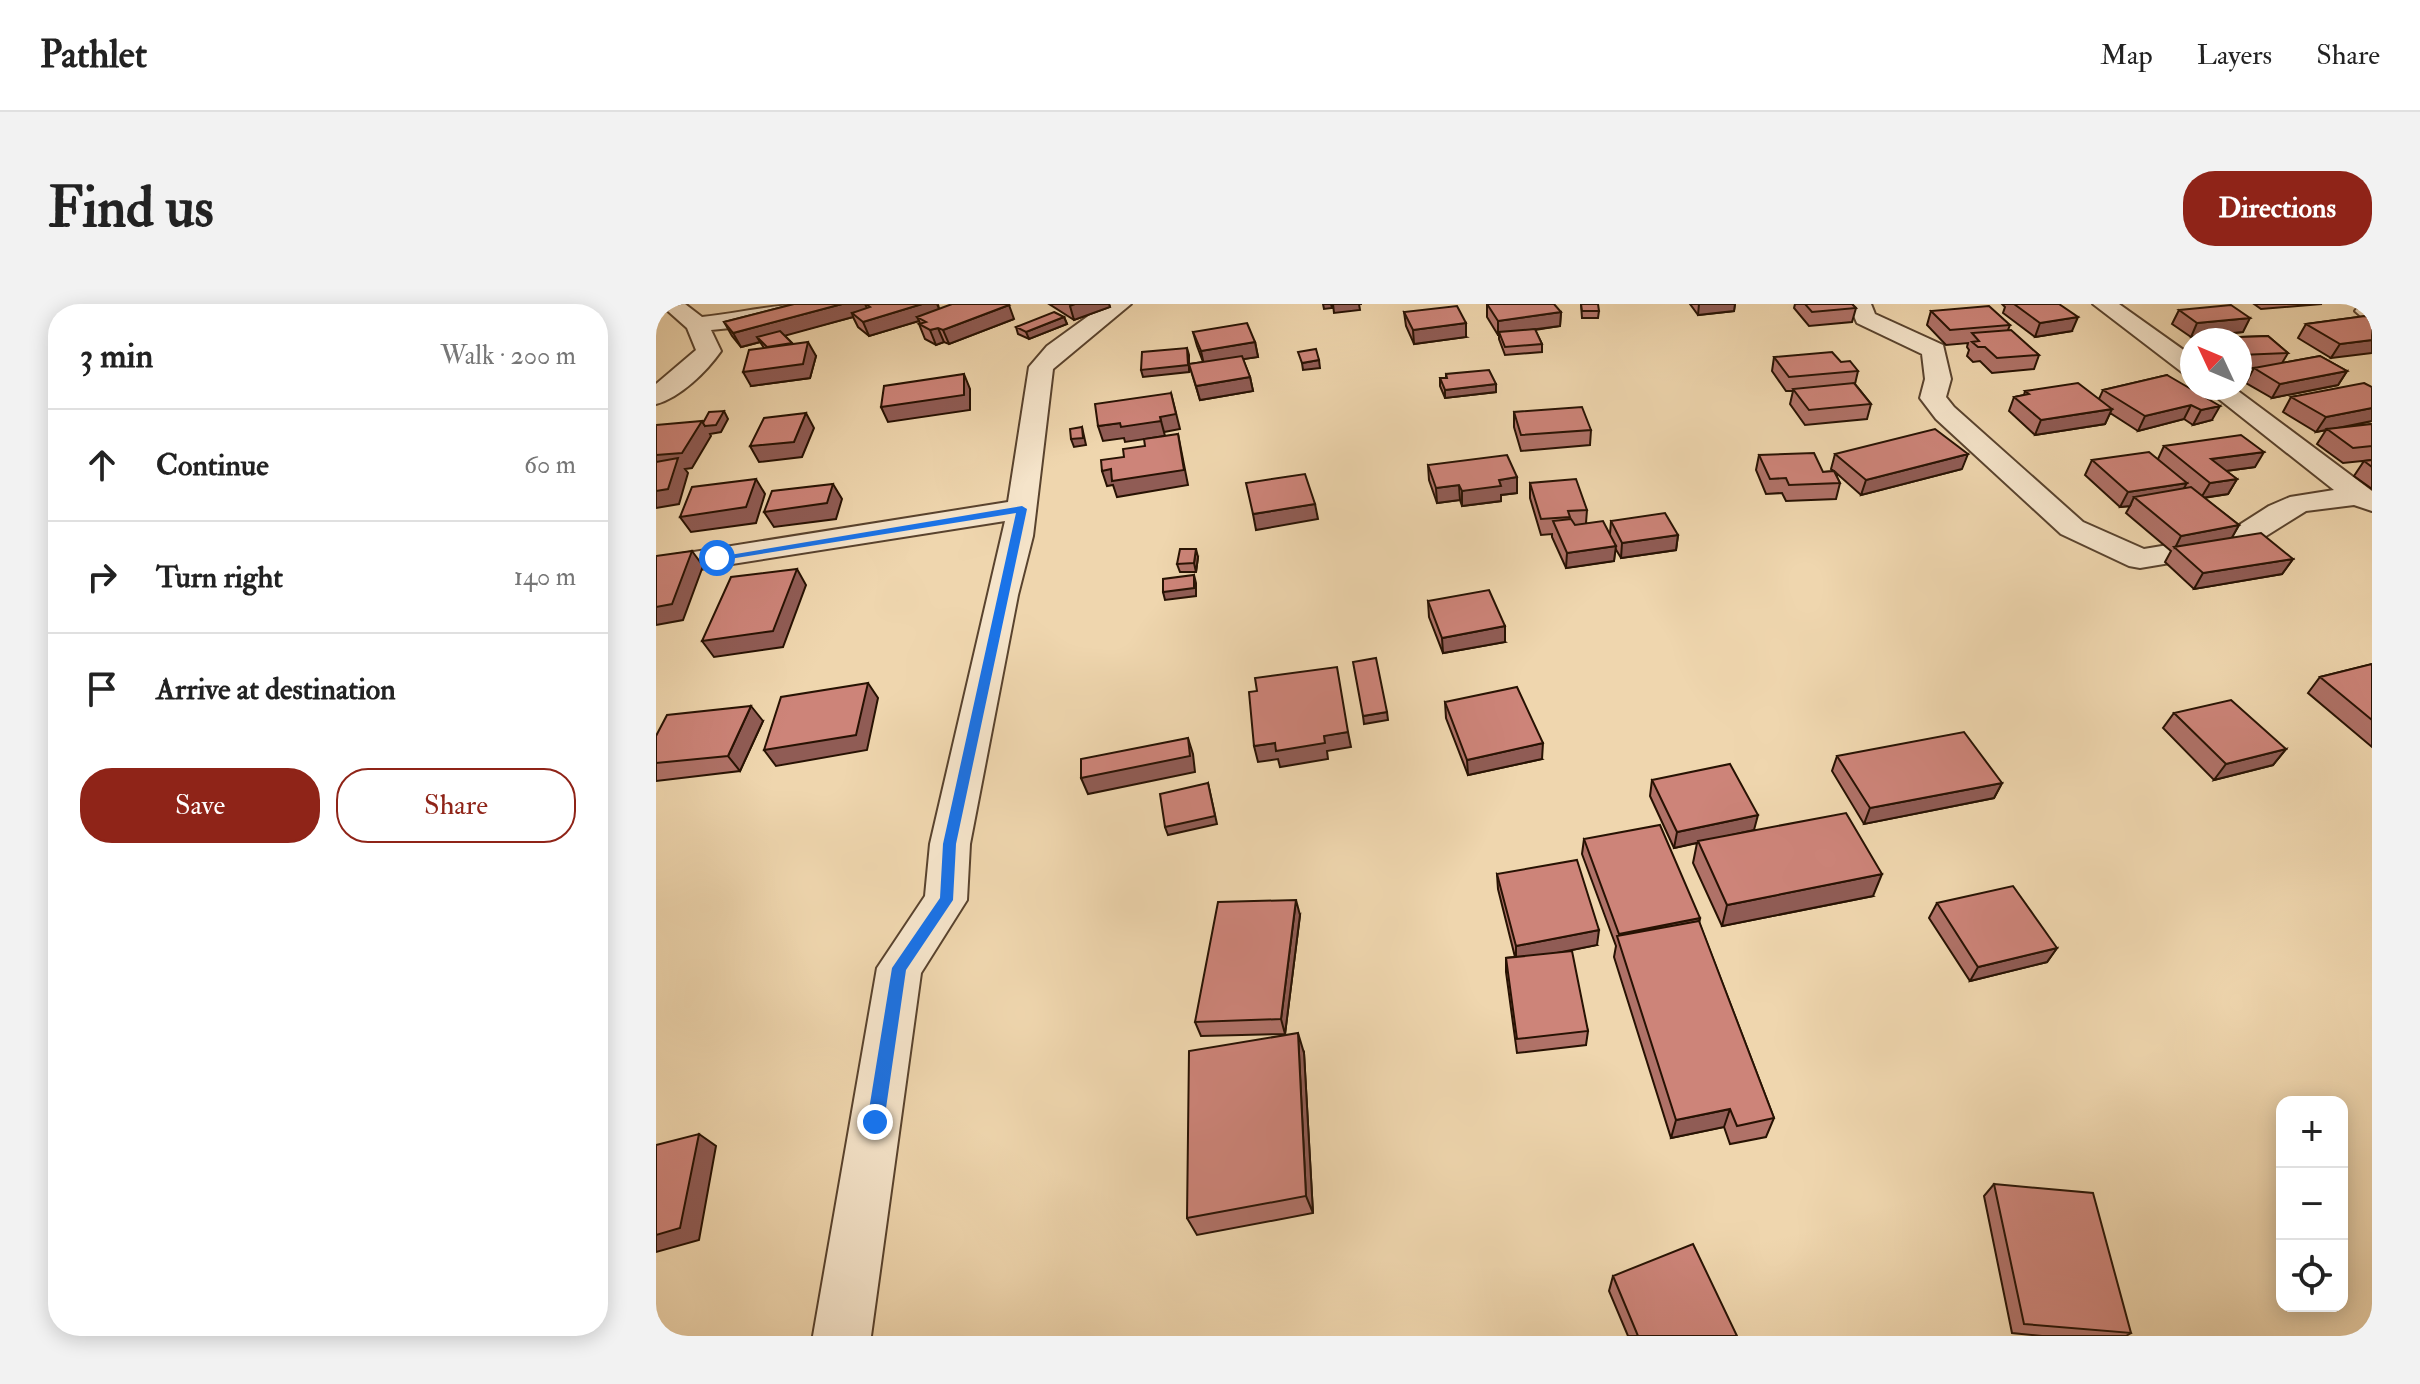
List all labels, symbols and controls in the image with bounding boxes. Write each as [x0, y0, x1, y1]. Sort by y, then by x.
text: Pathlet [40, 31, 147, 79]
text: Map [2100, 38, 2153, 73]
text: Layers [2197, 38, 2272, 73]
text: Share [2316, 38, 2380, 73]
button: Directions [2183, 171, 2372, 246]
text: Find us [48, 173, 214, 244]
north arrow [2180, 328, 2252, 400]
text: 3 min [80, 335, 153, 378]
text: Walk · 200 m [440, 340, 576, 372]
icon: ahead [80, 443, 124, 487]
text: Continue [156, 447, 269, 484]
text: 60 m [524, 449, 576, 481]
route start [699, 540, 735, 576]
icon: right [80, 555, 124, 599]
text: Turn right [156, 559, 283, 596]
text: 140 m [514, 561, 576, 593]
icon: arrive [80, 667, 124, 711]
text: Arrive at destination [156, 671, 396, 708]
button: Save [80, 768, 320, 843]
button: Share [336, 768, 576, 843]
map controls [2276, 1096, 2348, 1312]
button: + [2276, 1096, 2348, 1168]
route end [857, 1104, 893, 1140]
button: − [2276, 1168, 2348, 1240]
button: locate [2276, 1240, 2348, 1312]

